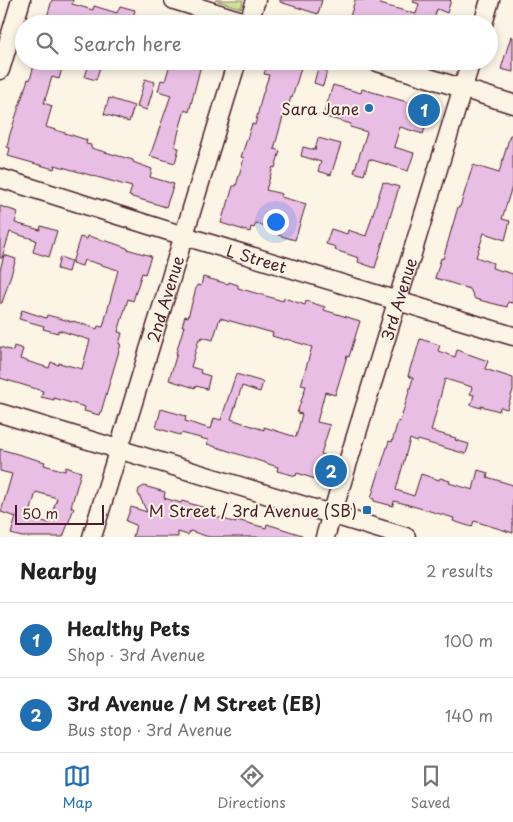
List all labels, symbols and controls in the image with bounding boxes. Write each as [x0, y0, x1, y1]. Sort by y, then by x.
search box [15, 15, 498, 70]
icon: search [33, 29, 61, 57]
text: Search here [73, 29, 182, 57]
pin: 1 [408, 91, 440, 129]
place label: Sara Jane [281, 96, 359, 120]
marker: Sara Jane [363, 102, 375, 114]
your location [263, 209, 289, 235]
street label: L Street [224, 238, 290, 279]
street label: 2nd Avenue [140, 252, 189, 345]
street label: 3rd Avenue [374, 254, 422, 343]
pin: 2 [315, 452, 347, 490]
place label: M Street / 3rd Avenue (SB) [149, 498, 357, 522]
scale bar [15, 502, 104, 525]
text: 50 m [22, 503, 58, 524]
marker: M Street / 3rd Avenue (SB) [361, 504, 373, 516]
text: Nearby [20, 554, 97, 586]
text: 2 results [426, 558, 493, 582]
text: Healthy Pets [67, 614, 190, 642]
text: 1 [32, 628, 40, 652]
text: 100 m [444, 628, 493, 652]
text: Shop · 3rd Avenue [67, 642, 205, 666]
text: 3rd Avenue / M Street (EB) [67, 689, 321, 717]
text: 2 [30, 703, 42, 727]
text: 140 m [445, 703, 493, 727]
text: Bus stop · 3rd Avenue [67, 717, 232, 741]
tab: Map [63, 762, 92, 813]
tab: Directions [218, 762, 286, 813]
tab: Saved [411, 762, 450, 813]

